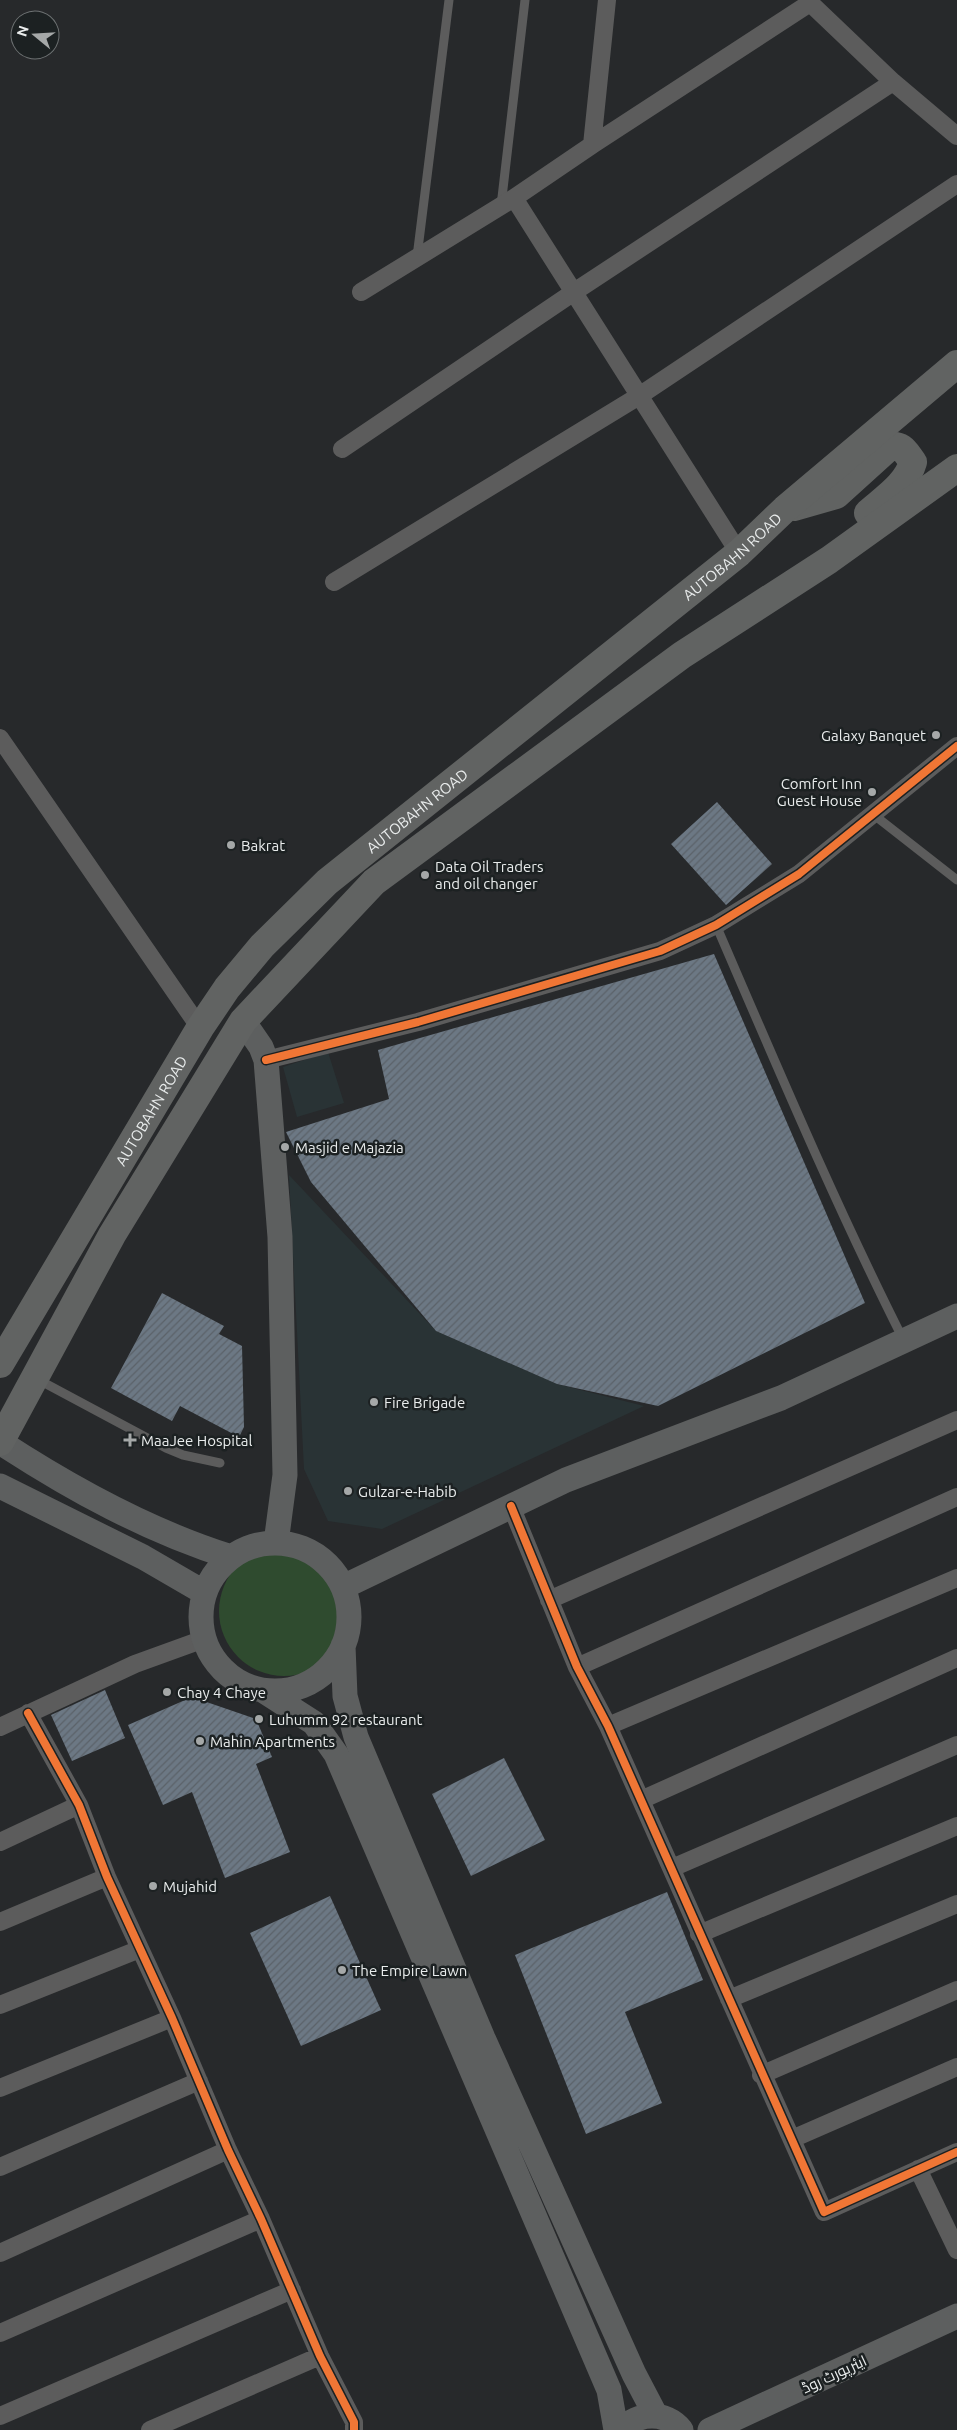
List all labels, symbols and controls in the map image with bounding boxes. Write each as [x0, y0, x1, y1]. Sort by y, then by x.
north arrow [10, 10, 60, 60]
text: N [13, 24, 32, 38]
street label: AUTOBAHN ROAD [679, 509, 785, 603]
place label: Galaxy Banquet [821, 727, 926, 744]
marker: Galaxy Banquet [930, 729, 942, 741]
street label: AUTOBAHN ROAD [363, 765, 471, 856]
place label: Comfort Inn Guest House [777, 775, 862, 809]
marker: Comfort Inn Guest House [866, 786, 878, 798]
place label: Bakrat [241, 837, 285, 854]
marker: Bakrat [225, 839, 237, 851]
place label: Data Oil Traders and oil changer [435, 858, 543, 892]
marker: Data Oil Traders and oil changer [419, 869, 431, 881]
street label: AUTOBAHN ROAD [112, 1053, 190, 1168]
place label: Masjid e Majazia [295, 1139, 404, 1156]
marker: Masjid e Majazia [279, 1141, 291, 1153]
place label: Fire Brigade [384, 1394, 465, 1411]
marker: Fire Brigade [368, 1396, 380, 1408]
place label: MaaJee Hospital [141, 1432, 253, 1449]
marker: MaaJee Hospital [123, 1433, 137, 1447]
place label: Gulzar-e-Habib [358, 1483, 457, 1500]
marker: Gulzar-e-Habib [342, 1485, 354, 1497]
place label: Chay 4 Chaye [177, 1684, 266, 1701]
marker: Chay 4 Chaye [161, 1686, 173, 1698]
place label: Luhumm 92 restaurant [269, 1711, 423, 1728]
marker: Luhumm 92 restaurant [253, 1713, 265, 1725]
place label: Mahin Apartments [210, 1733, 335, 1750]
marker: Mahin Apartments [194, 1735, 206, 1747]
place label: Mujahid [163, 1878, 217, 1895]
marker: Mujahid [147, 1880, 159, 1892]
place label: The Empire Lawn [352, 1962, 467, 1979]
marker: The Empire Lawn [336, 1964, 348, 1976]
street label: ایئرپورٹ روڈ [799, 2352, 870, 2398]

